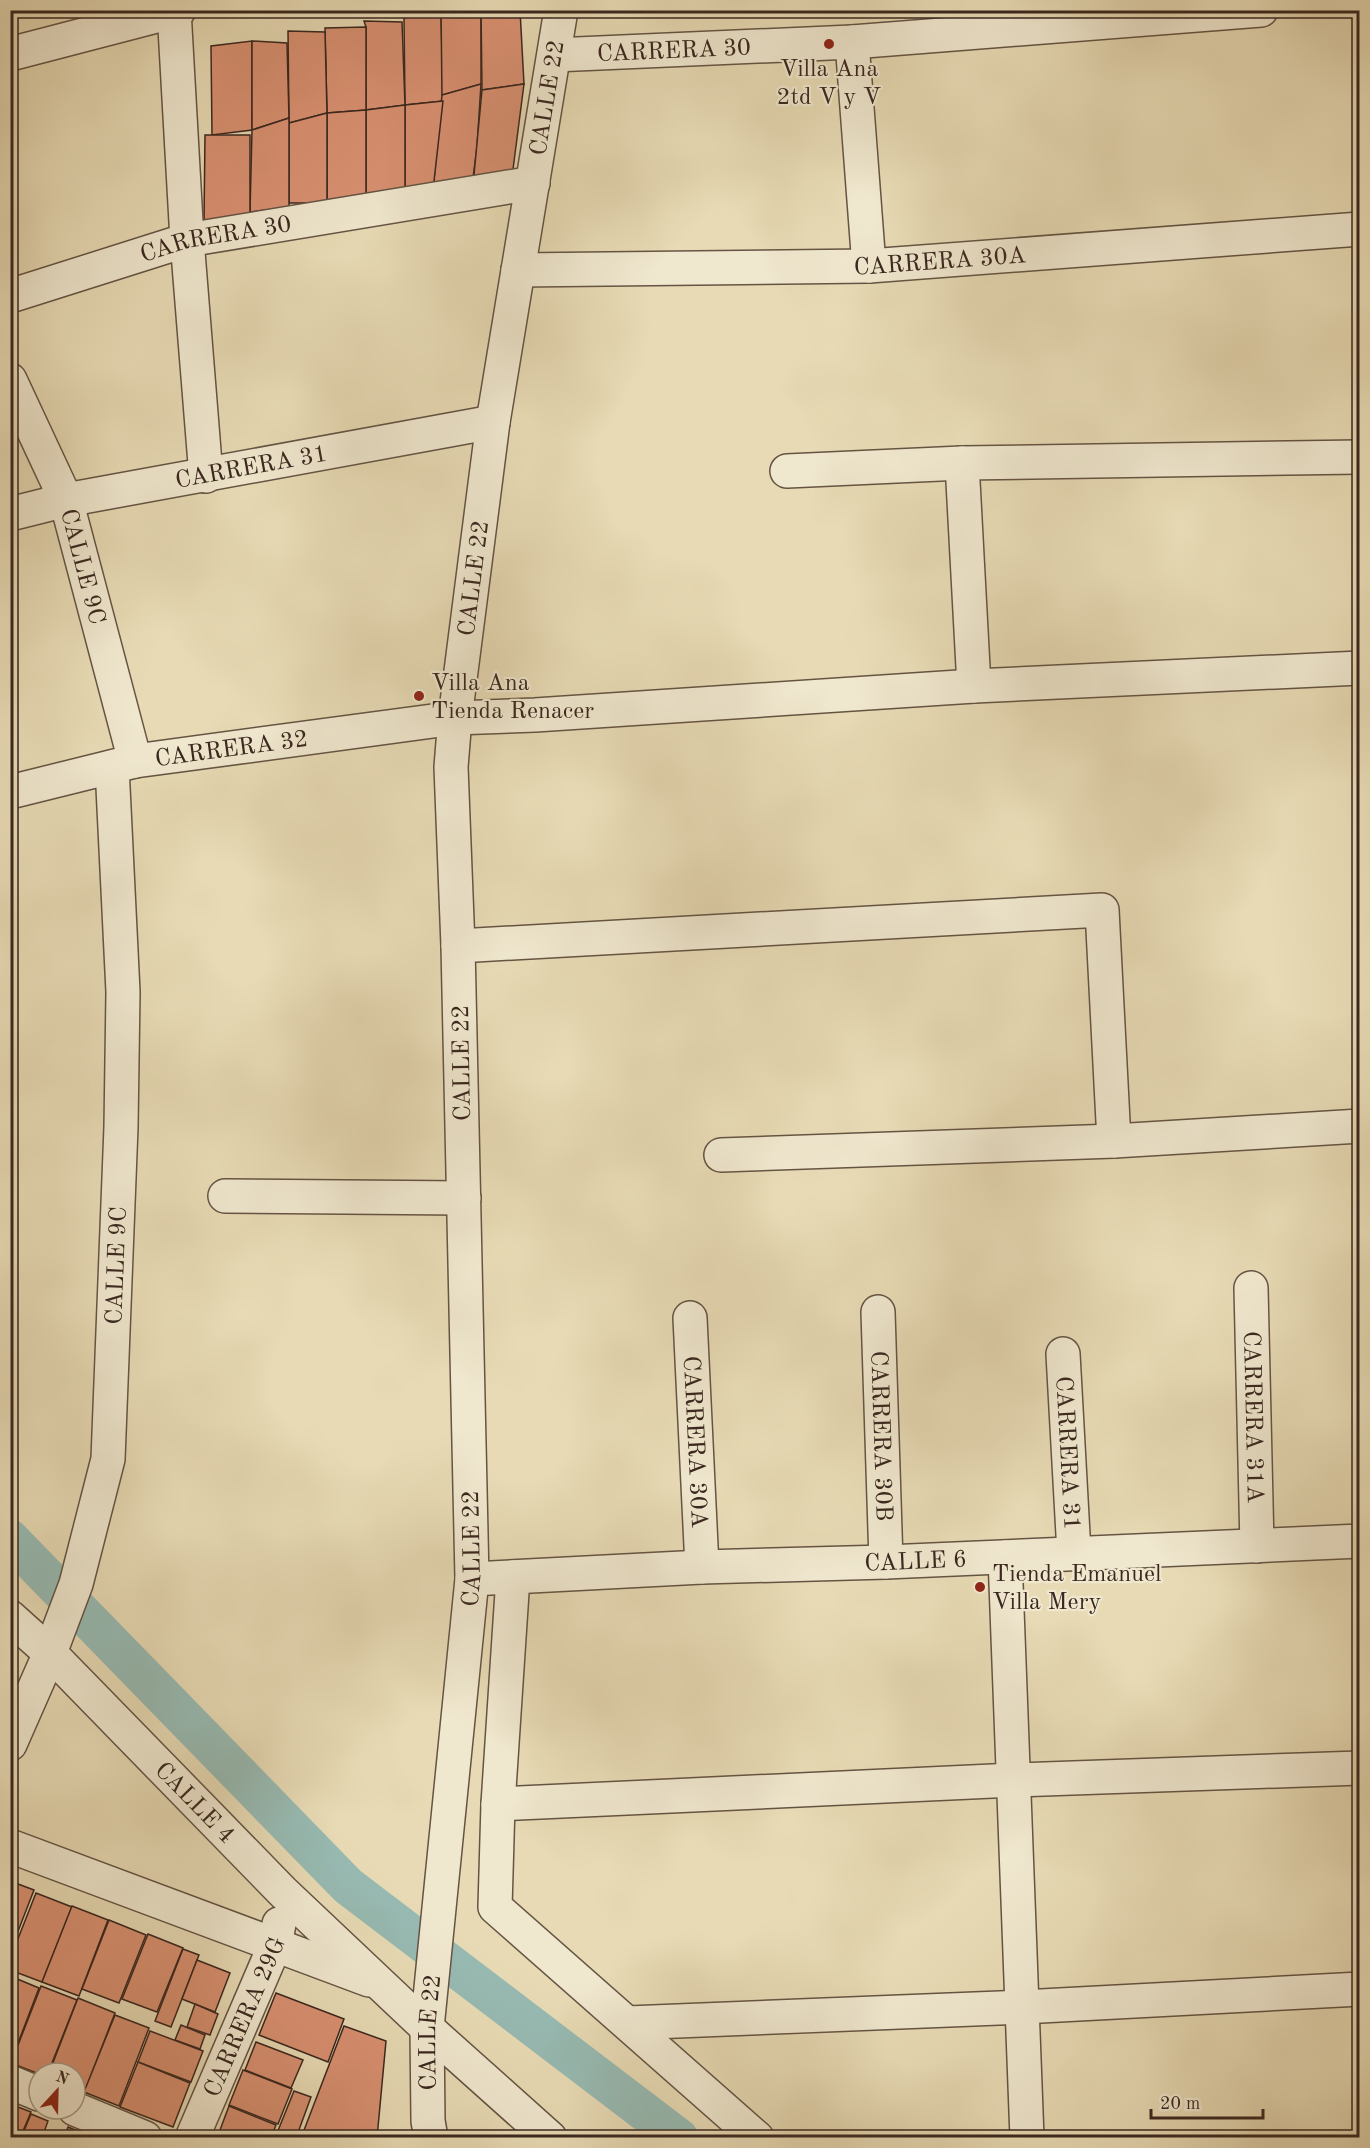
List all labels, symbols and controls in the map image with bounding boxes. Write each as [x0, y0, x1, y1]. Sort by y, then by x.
street label: CARRERA 30 [596, 36, 752, 67]
marker: Villa Ana 2td V y V [822, 37, 836, 51]
street label: CALLE 22 [527, 39, 570, 158]
place label: Villa Ana 2td V y V [777, 58, 881, 110]
street label: CARRERA 30 [137, 213, 293, 268]
street label: CARRERA 30A [854, 244, 1027, 280]
street label: CARRERA 31 [174, 442, 330, 494]
street label: CALLE 9C [55, 506, 108, 627]
street label: CALLE 22 [456, 519, 494, 638]
place label: Villa Ana Tienda Renacer [431, 672, 594, 724]
marker: Villa Ana Tienda Renacer [412, 689, 426, 703]
street label: CARRERA 32 [154, 728, 310, 772]
street label: CALLE 22 [450, 1005, 476, 1121]
street label: CALLE 9C [103, 1206, 132, 1325]
street label: CARRERA 31A [1238, 1330, 1266, 1504]
street label: CARRERA 30B [865, 1350, 895, 1522]
street label: CARRERA 30A [678, 1355, 710, 1529]
street label: CARRERA 31 [1050, 1375, 1083, 1531]
street label: CALLE 22 [459, 1490, 486, 1608]
street label: CALLE 6 [864, 1548, 967, 1577]
place label: Tienda Emanuel Villa Mery [992, 1563, 1162, 1615]
marker: Tienda Emanuel Villa Mery [973, 1580, 987, 1594]
street label: CALLE 4 [149, 1758, 238, 1849]
street label: CARRERA 29G [201, 1934, 291, 2101]
street label: CALLE 22 [417, 1973, 446, 2091]
north arrow [27, 2061, 87, 2121]
text: N [53, 2069, 71, 2089]
scale bar [1151, 2082, 1264, 2120]
text: 20 m [1160, 2095, 1200, 2113]

